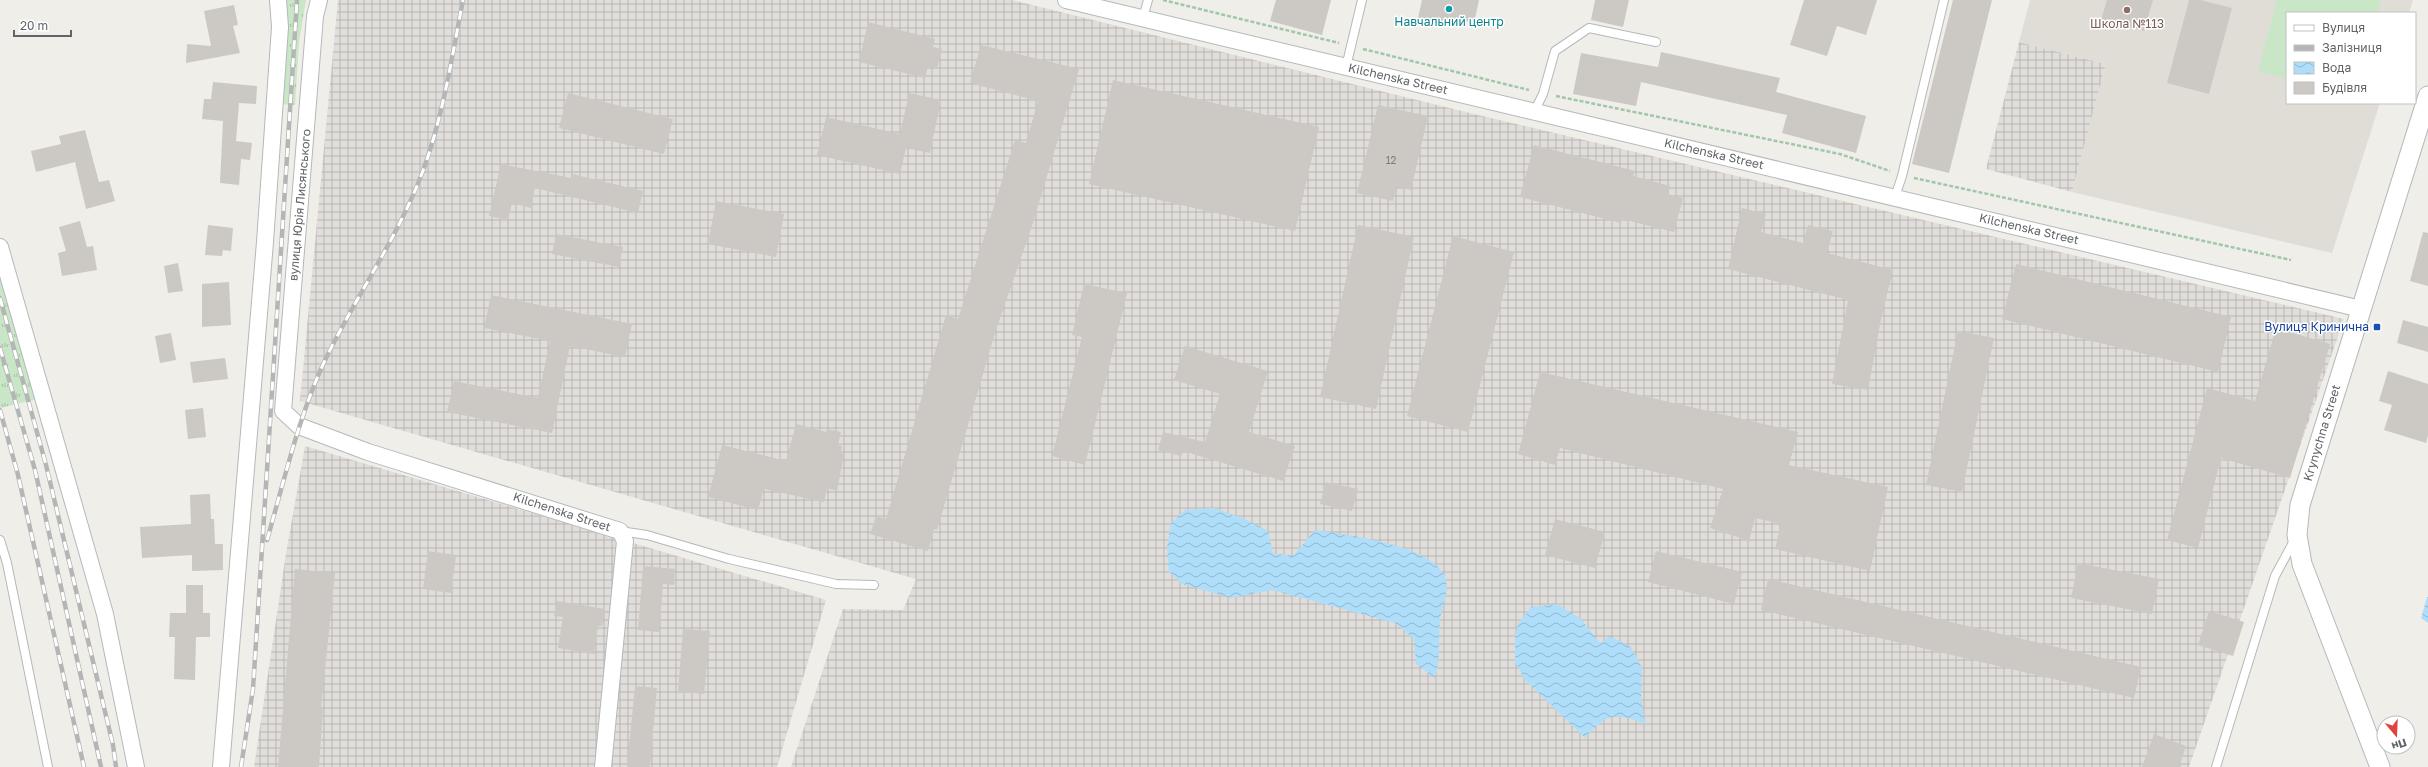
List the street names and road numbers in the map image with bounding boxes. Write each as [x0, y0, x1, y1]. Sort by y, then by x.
street label: Kilchenska Street [1347, 60, 1450, 97]
street label: вулиця Юрія Лисянського [285, 128, 314, 282]
street label: Kilchenska Street [1663, 135, 1766, 172]
street label: Kilchenska Street [1978, 210, 2081, 247]
street label: Krynychna Street [2300, 383, 2343, 483]
street label: Kilchenska Street [511, 489, 613, 534]

